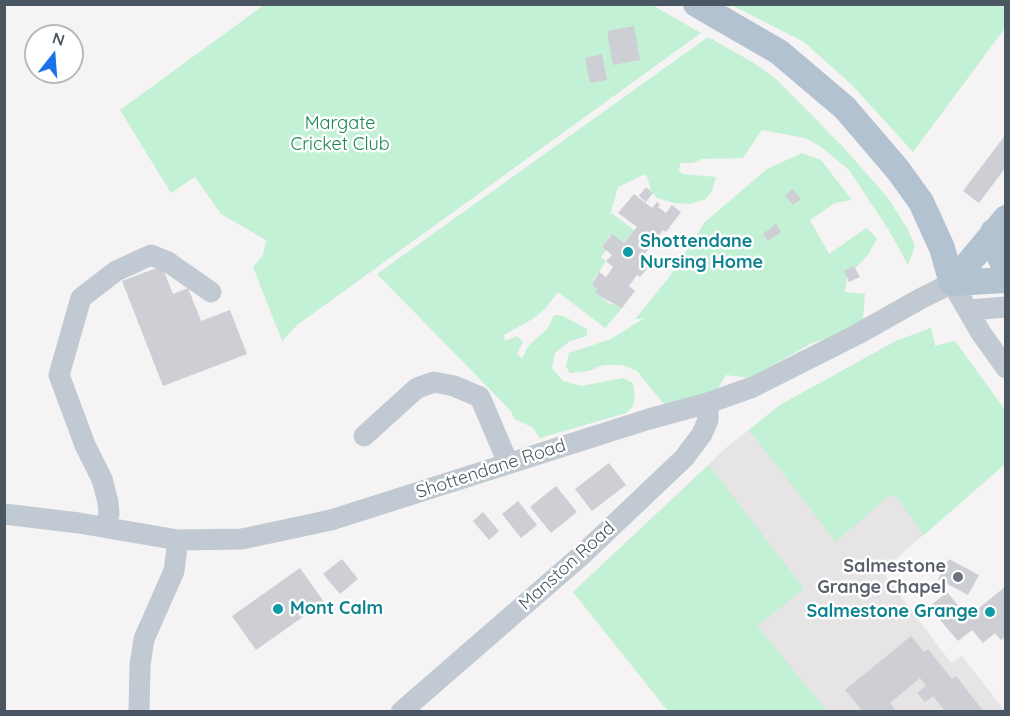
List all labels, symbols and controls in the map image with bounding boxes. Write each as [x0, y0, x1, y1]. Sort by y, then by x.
north arrow [24, 24, 84, 84]
text: N [50, 27, 67, 50]
park label: Margate Cricket Club [290, 113, 390, 156]
place label: Shottendane Nursing Home [640, 231, 763, 274]
marker: Shottendane Nursing Home [621, 245, 635, 259]
street label: Shottendane Road [414, 435, 568, 503]
street label: Manston Road [515, 517, 619, 615]
place label: Salmestone Grange Chapel [817, 556, 946, 598]
marker: Salmestone Grange Chapel [951, 570, 965, 584]
place label: Mont Calm [290, 598, 383, 620]
place label: Salmestone Grange [806, 601, 978, 623]
marker: Mont Calm [271, 602, 285, 616]
marker: Salmestone Grange [983, 605, 997, 619]

